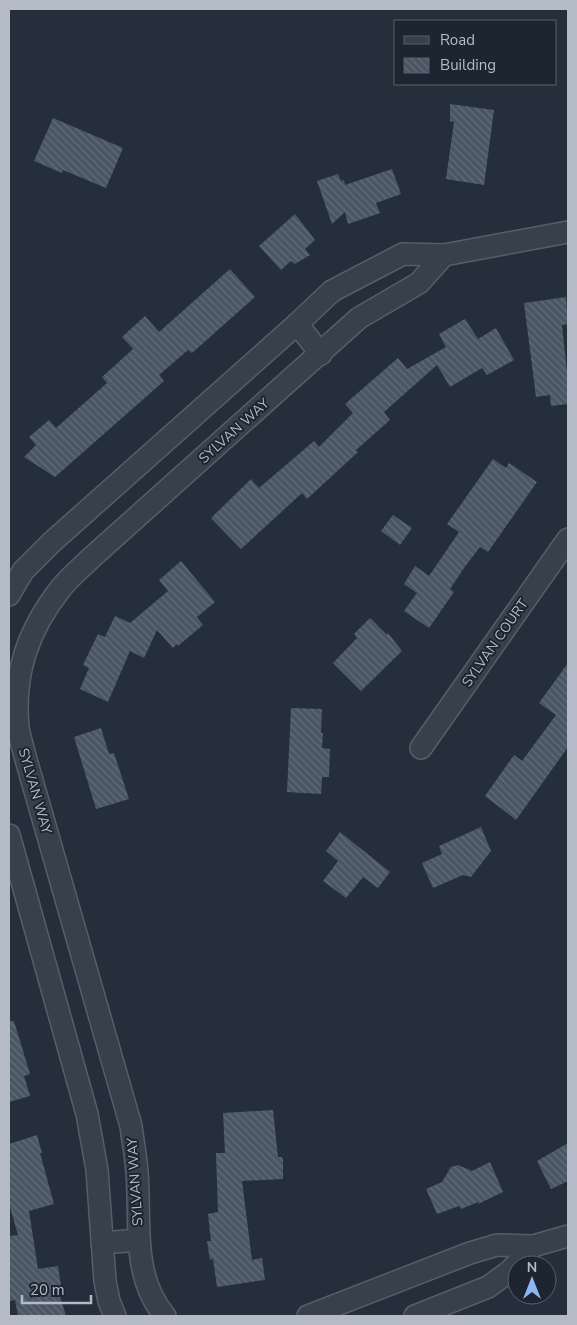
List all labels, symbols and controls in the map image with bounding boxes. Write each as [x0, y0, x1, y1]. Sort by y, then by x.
legend [394, 20, 557, 85]
text: Road [440, 30, 475, 50]
text: Building [440, 55, 496, 75]
street label: SYLVAN WAY [195, 394, 274, 468]
street label: SYLVAN COURT [457, 595, 533, 691]
street label: SYLVAN WAY [14, 746, 57, 837]
street label: SYLVAN WAY [122, 1137, 148, 1227]
north arrow [507, 1255, 557, 1305]
text: N [527, 1258, 537, 1277]
scale bar [22, 1272, 91, 1304]
text: 20 m [30, 1280, 65, 1300]

